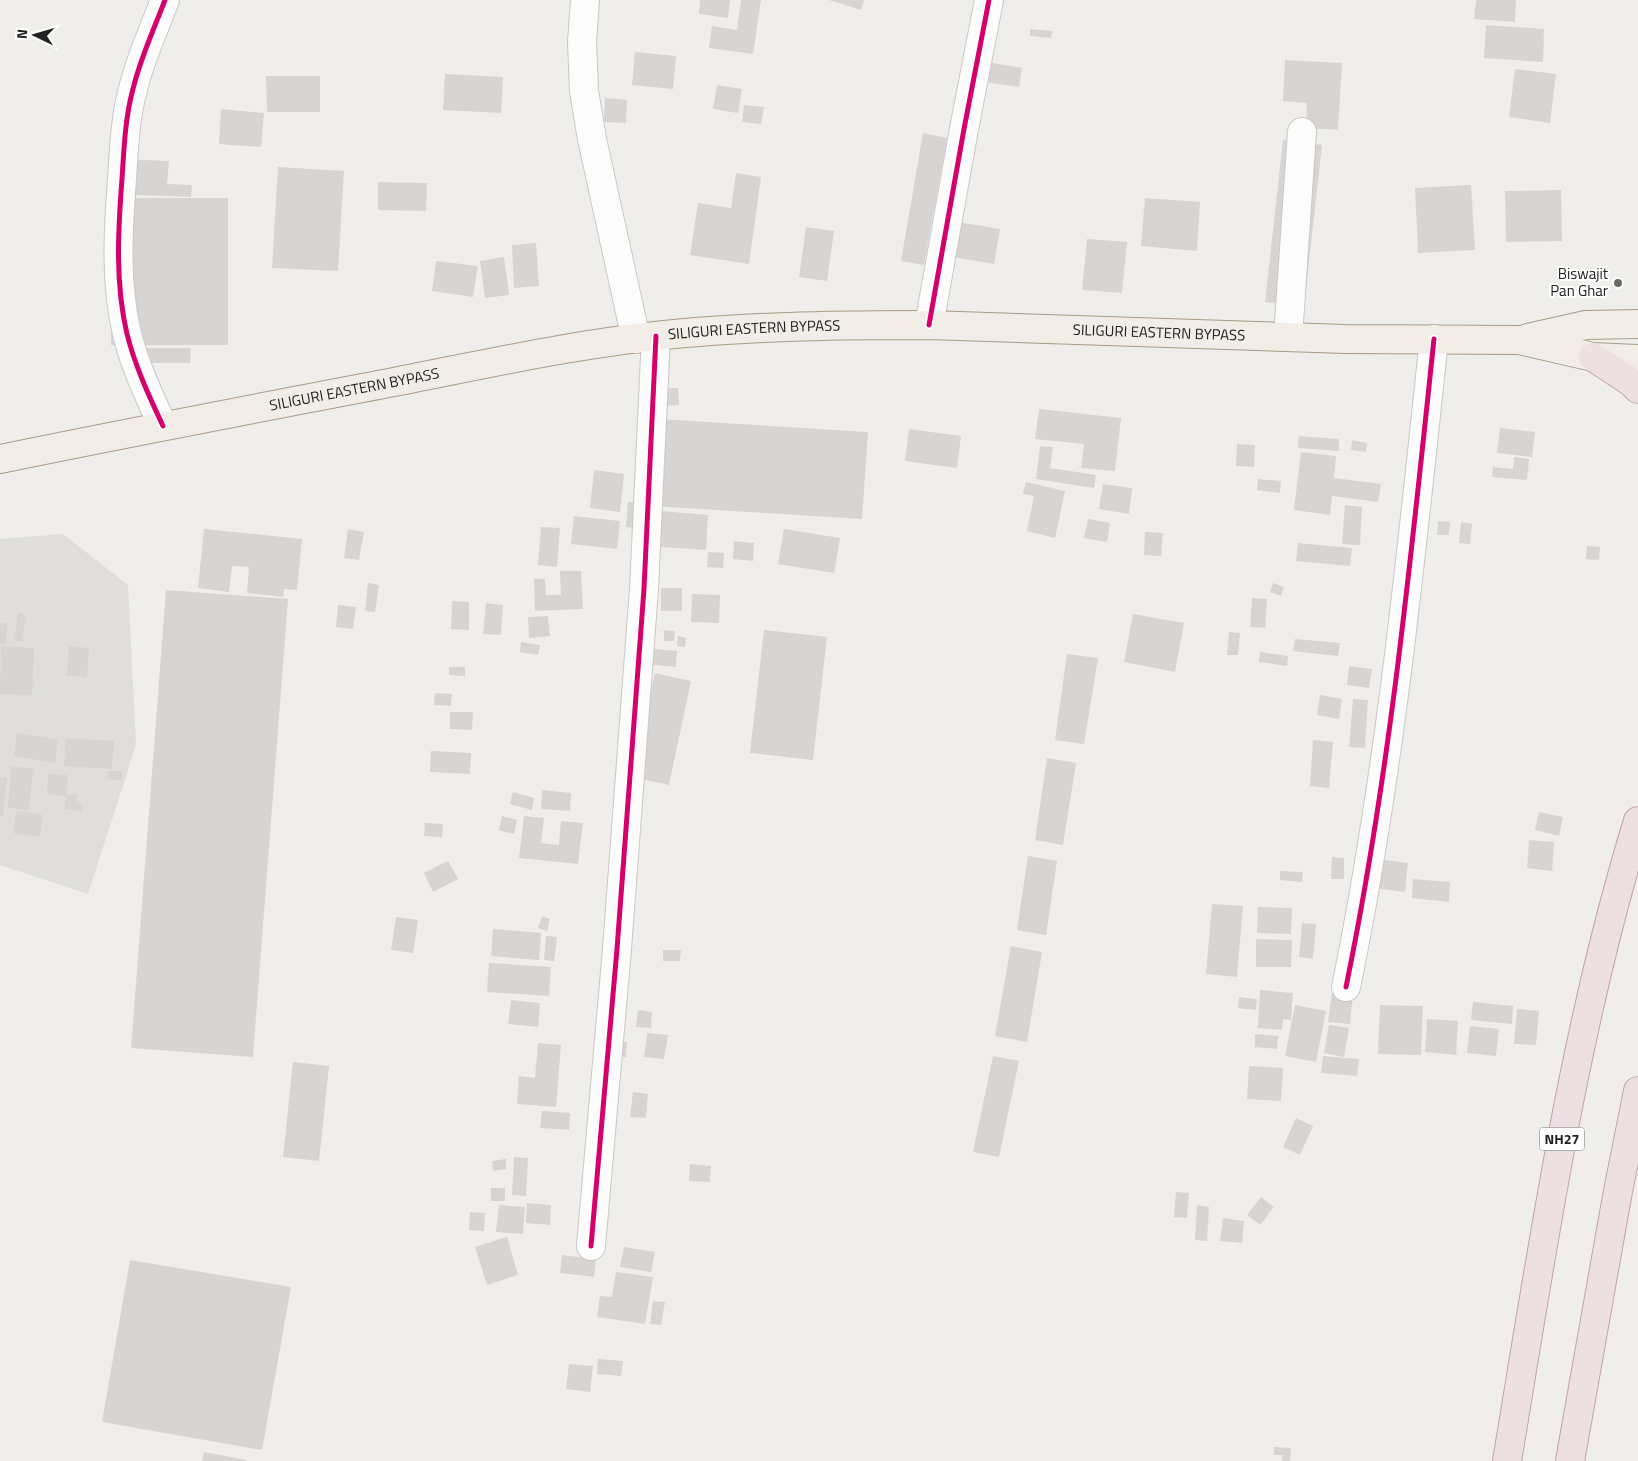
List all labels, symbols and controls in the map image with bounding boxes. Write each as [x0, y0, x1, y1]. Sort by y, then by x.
north arrow [10, 10, 60, 60]
text: N [11, 28, 32, 40]
place label: Biswajit Pan Ghar [1550, 262, 1609, 302]
marker: Biswajit Pan Ghar [1612, 277, 1624, 289]
street label: SILIGURI EASTERN BYPASS [667, 314, 841, 346]
street label: SILIGURI EASTERN BYPASS [1072, 318, 1246, 347]
street label: SILIGURI EASTERN BYPASS [267, 361, 441, 417]
road number: NH27 [1540, 1128, 1584, 1150]

